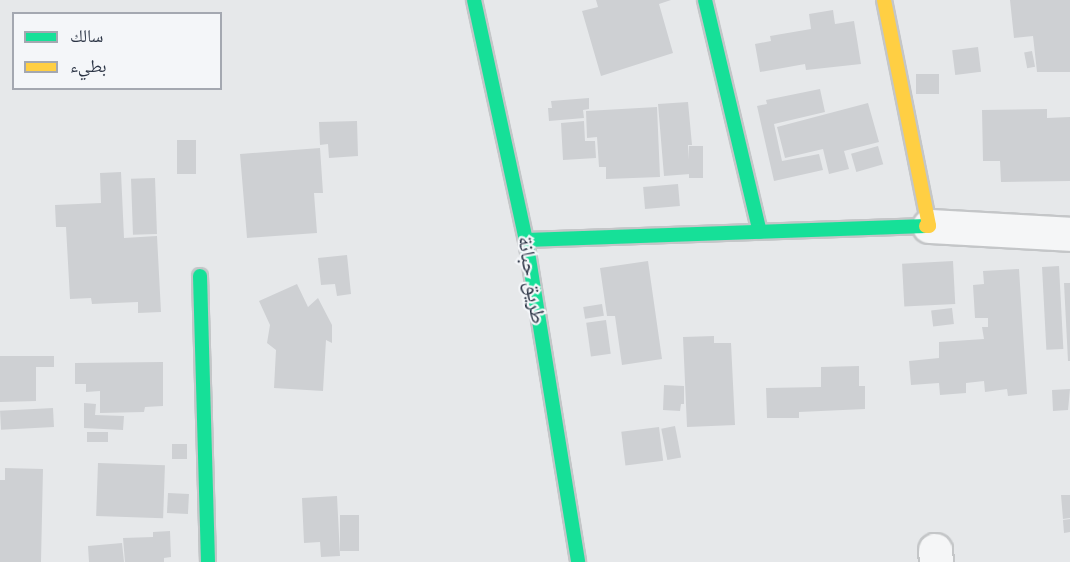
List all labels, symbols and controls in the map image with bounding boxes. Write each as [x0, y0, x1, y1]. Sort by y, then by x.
legend [12, 12, 222, 90]
text: سالك [70, 23, 103, 48]
text: بطيء [70, 53, 107, 78]
street label: طريق حبانة [513, 234, 551, 326]

